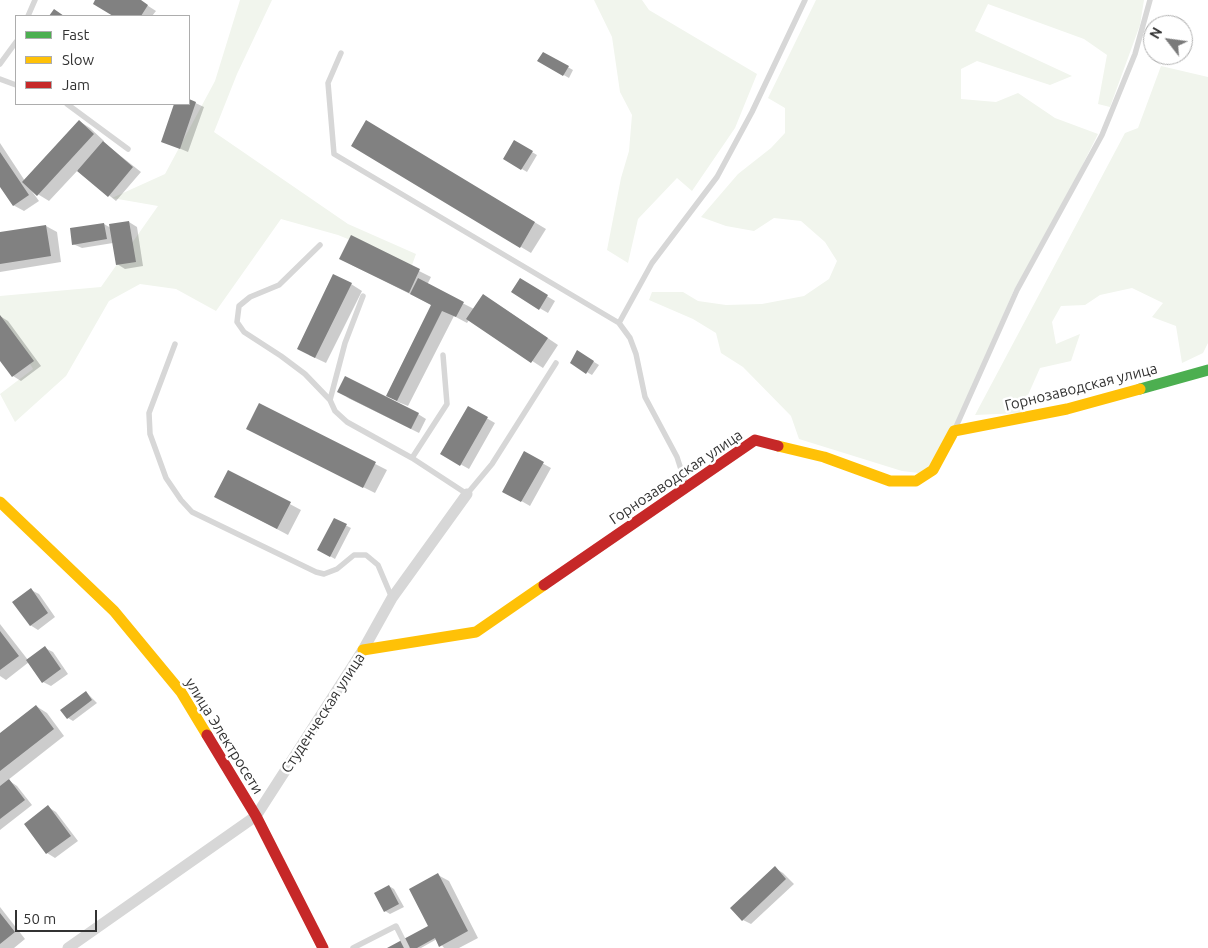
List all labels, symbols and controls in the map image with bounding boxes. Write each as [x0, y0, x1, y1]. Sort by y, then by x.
legend [15, 15, 190, 105]
north arrow [1143, 15, 1193, 65]
text: N [1146, 24, 1165, 42]
text: Fast [62, 26, 89, 43]
text: Slow [62, 51, 94, 68]
text: Jam [62, 76, 90, 93]
street label: Горнозаводская улица [1003, 359, 1159, 415]
street label: Горнозаводская улица [606, 426, 746, 528]
street label: Студенческая улица [277, 649, 369, 777]
street label: улица Электросети [181, 675, 267, 797]
scale bar [18, 900, 100, 932]
text: 50 m [23, 910, 56, 927]

